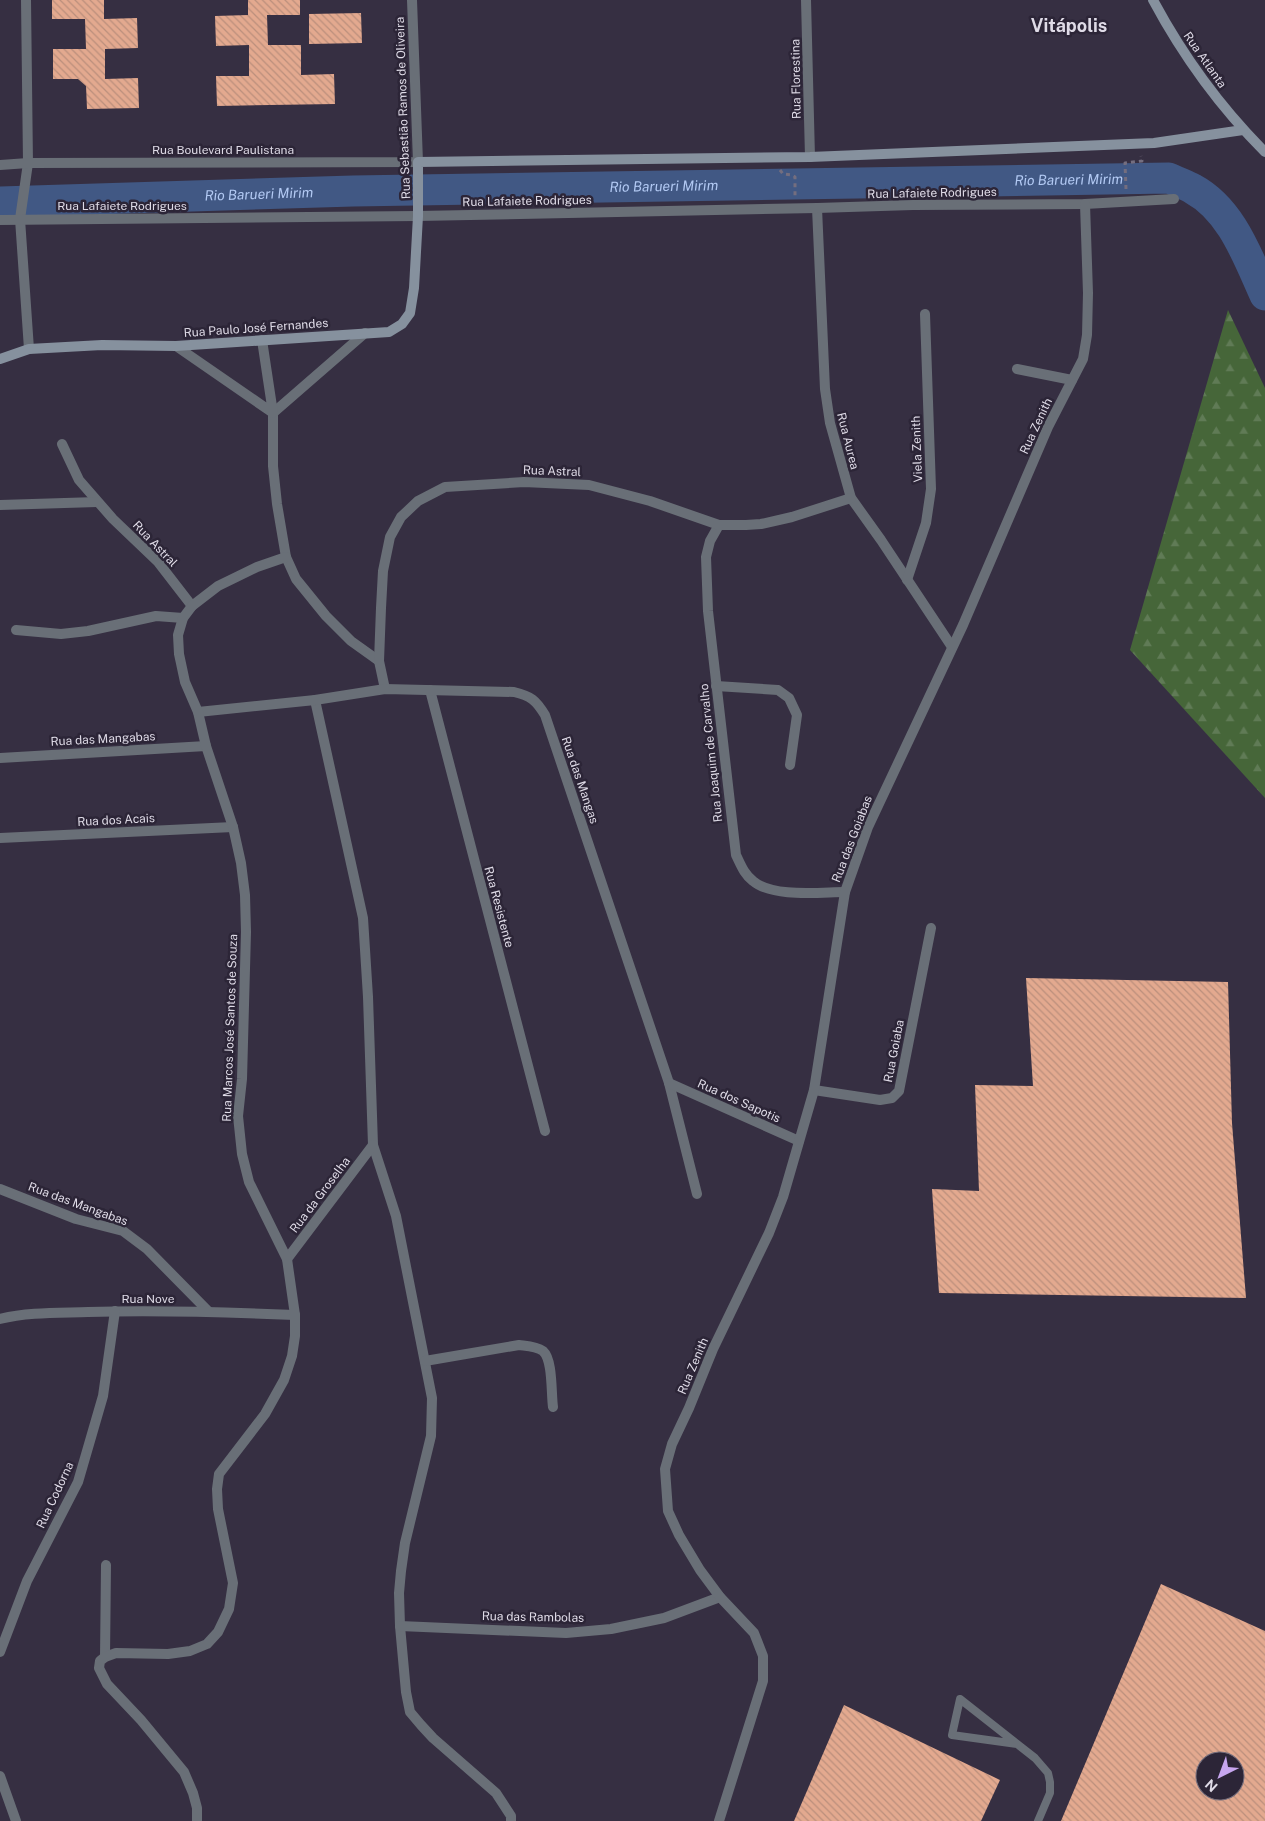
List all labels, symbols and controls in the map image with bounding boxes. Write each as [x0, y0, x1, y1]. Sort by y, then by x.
district label: Vitápolis [1031, 15, 1107, 36]
street label: Rua Sebastião Ramos de Oliveira [393, 17, 413, 199]
street label: Rua Atlanta [1181, 29, 1229, 91]
street label: Rua Florestina [788, 39, 804, 119]
street label: Rua Boulevard Paulistana [152, 143, 294, 157]
water label: Rio Barueri Mirim [1014, 171, 1123, 188]
water label: Rio Barueri Mirim [609, 177, 718, 195]
water label: Rio Barueri Mirim [204, 184, 313, 204]
street label: Rua Lafaiete Rodrigues [867, 185, 997, 201]
street label: Rua Lafaiete Rodrigues [462, 193, 592, 209]
street label: Rua Lafaiete Rodrigues [57, 199, 187, 213]
street label: Rua Paulo José Fernandes [183, 316, 329, 340]
street label: Rua Zenith [1017, 396, 1055, 456]
street label: Rua Aurea [834, 411, 862, 471]
street label: Viela Zenith [909, 415, 925, 483]
street label: Rua Astral [523, 463, 582, 479]
street label: Rua Astral [130, 518, 181, 570]
street label: Rua Joaquim de Carvalho [697, 683, 725, 823]
street label: Rua das Mangabas [50, 729, 156, 749]
street label: Rua das Mangas [559, 735, 601, 825]
street label: Rua das Goiabas [829, 794, 875, 884]
street label: Rua dos Acais [77, 811, 155, 829]
street label: Rua Resistente [481, 865, 517, 949]
street label: Rua Marcos José Santos de Souza [220, 934, 240, 1122]
street label: Rua Goiaba [881, 1019, 907, 1083]
street label: Rua dos Sapotis [695, 1076, 783, 1126]
street label: Rua da Groselha [287, 1154, 353, 1236]
street label: Rua das Mangabas [26, 1179, 130, 1229]
street label: Rua Nove [122, 1292, 175, 1306]
street label: Rua Zenith [675, 1335, 711, 1396]
street label: Rua Codorna [33, 1460, 77, 1530]
street label: Rua das Rambolas [482, 1609, 584, 1625]
north arrow [1195, 1751, 1245, 1801]
text: N [1202, 1776, 1221, 1795]

